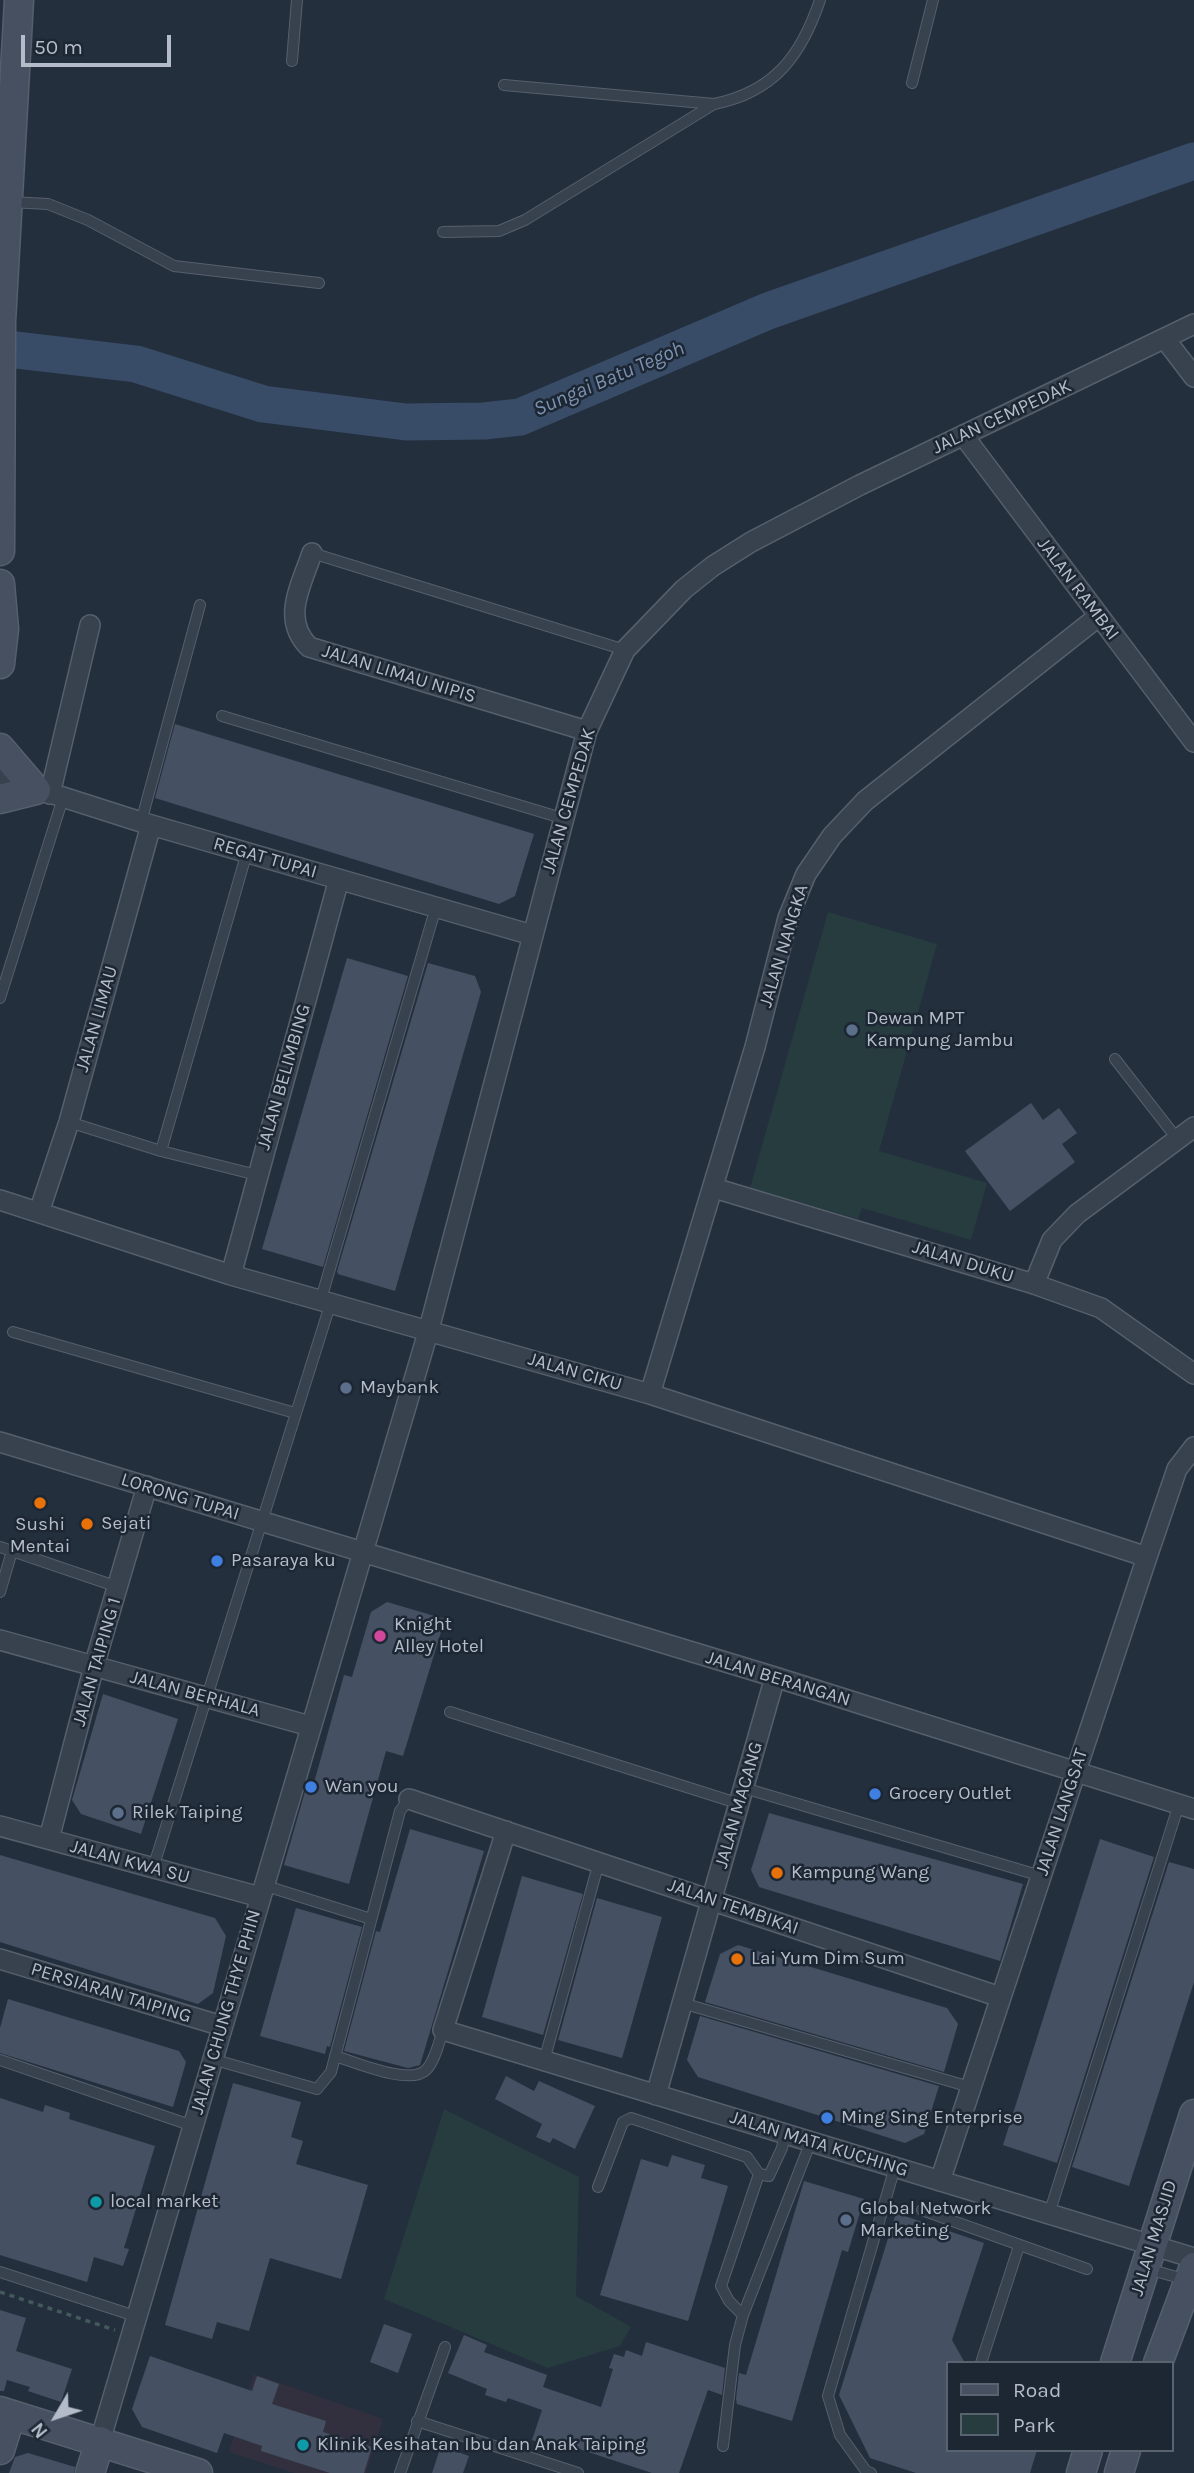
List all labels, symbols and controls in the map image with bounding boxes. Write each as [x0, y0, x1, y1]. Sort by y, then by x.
scale bar [24, 21, 175, 65]
text: 50 m [34, 35, 83, 59]
water label: Sungai Batu Tegoh [530, 336, 688, 422]
street label: JALAN CEMPEDAK [929, 375, 1075, 459]
street label: JALAN RAMBAI [1032, 533, 1124, 645]
street label: JALAN LIMAU NIPIS [319, 640, 479, 708]
street label: JALAN CEMPEDAK [537, 726, 601, 876]
street label: REGAT TUPAI [211, 832, 319, 884]
street label: JALAN NANGKA [754, 882, 814, 1010]
street label: JALAN LIMAU [71, 963, 123, 1075]
street label: JALAN BELIMBING [252, 1001, 316, 1153]
place label: Dewan MPT Kampung Jambu [866, 1008, 1014, 1052]
marker: Dewan MPT Kampung Jambu [844, 1022, 860, 1038]
street label: JALAN DUKU [910, 1236, 1016, 1288]
street label: JALAN CIKU [525, 1348, 625, 1396]
place label: Maybank [360, 1377, 439, 1399]
marker: Maybank [338, 1380, 354, 1396]
street label: LORONG TUPAI [118, 1468, 242, 1526]
marker: Sushi Mentai [32, 1495, 48, 1511]
place label: Sejati [101, 1513, 151, 1535]
place label: Sushi Mentai [10, 1514, 70, 1558]
marker: Sejati [79, 1516, 95, 1532]
place label: Pasaraya ku [231, 1550, 336, 1572]
marker: Pasaraya ku [209, 1553, 225, 1569]
street label: JALAN TAIPING 1 [68, 1595, 126, 1729]
place label: Knight Alley Hotel [394, 1614, 484, 1658]
marker: Knight Alley Hotel [372, 1628, 388, 1644]
street label: JALAN BERANGAN [703, 1646, 853, 1712]
street label: JALAN BERHALA [128, 1666, 262, 1722]
street label: JALAN MACANG [710, 1739, 768, 1871]
street label: JALAN LANGSAT [1031, 1746, 1093, 1878]
place label: Wan you [325, 1776, 399, 1798]
marker: Wan you [303, 1779, 319, 1795]
place label: Grocery Outlet [889, 1783, 1011, 1805]
marker: Grocery Outlet [867, 1786, 883, 1802]
place label: Rilek Taiping [132, 1802, 243, 1824]
marker: Rilek Taiping [110, 1805, 126, 1821]
street label: JALAN KWA SU [68, 1835, 192, 1889]
place label: Kampung Wang [791, 1862, 929, 1884]
marker: Kampung Wang [769, 1865, 785, 1881]
street label: JALAN TEMBIKAI [664, 1874, 802, 1940]
street label: JALAN CHUNG THYE PHIN [186, 1907, 266, 2117]
place label: Lai Yum Dim Sum [751, 1948, 905, 1970]
marker: Lai Yum Dim Sum [729, 1951, 745, 1967]
street label: PERSIARAN TAIPING [28, 1958, 194, 2028]
street label: JALAN MATA KUCHING [727, 2106, 911, 2182]
place label: Ming Sing Enterprise [841, 2107, 1023, 2129]
marker: Ming Sing Enterprise [819, 2110, 835, 2126]
street label: JALAN MASJID [1126, 2177, 1182, 2299]
place label: local market [110, 2191, 219, 2213]
marker: local market [88, 2194, 104, 2210]
place label: Global Network Marketing [860, 2198, 991, 2242]
marker: Global Network Marketing [838, 2212, 854, 2228]
legend [946, 2361, 1173, 2452]
text: Road [1013, 2378, 1061, 2402]
north arrow [21, 2382, 91, 2452]
text: Park [1013, 2413, 1056, 2437]
text: N [27, 2418, 53, 2442]
place label: Klinik Kesihatan Ibu dan Anak Taiping [317, 2434, 646, 2456]
marker: Klinik Kesihatan Ibu dan Anak Taiping [295, 2437, 311, 2453]

